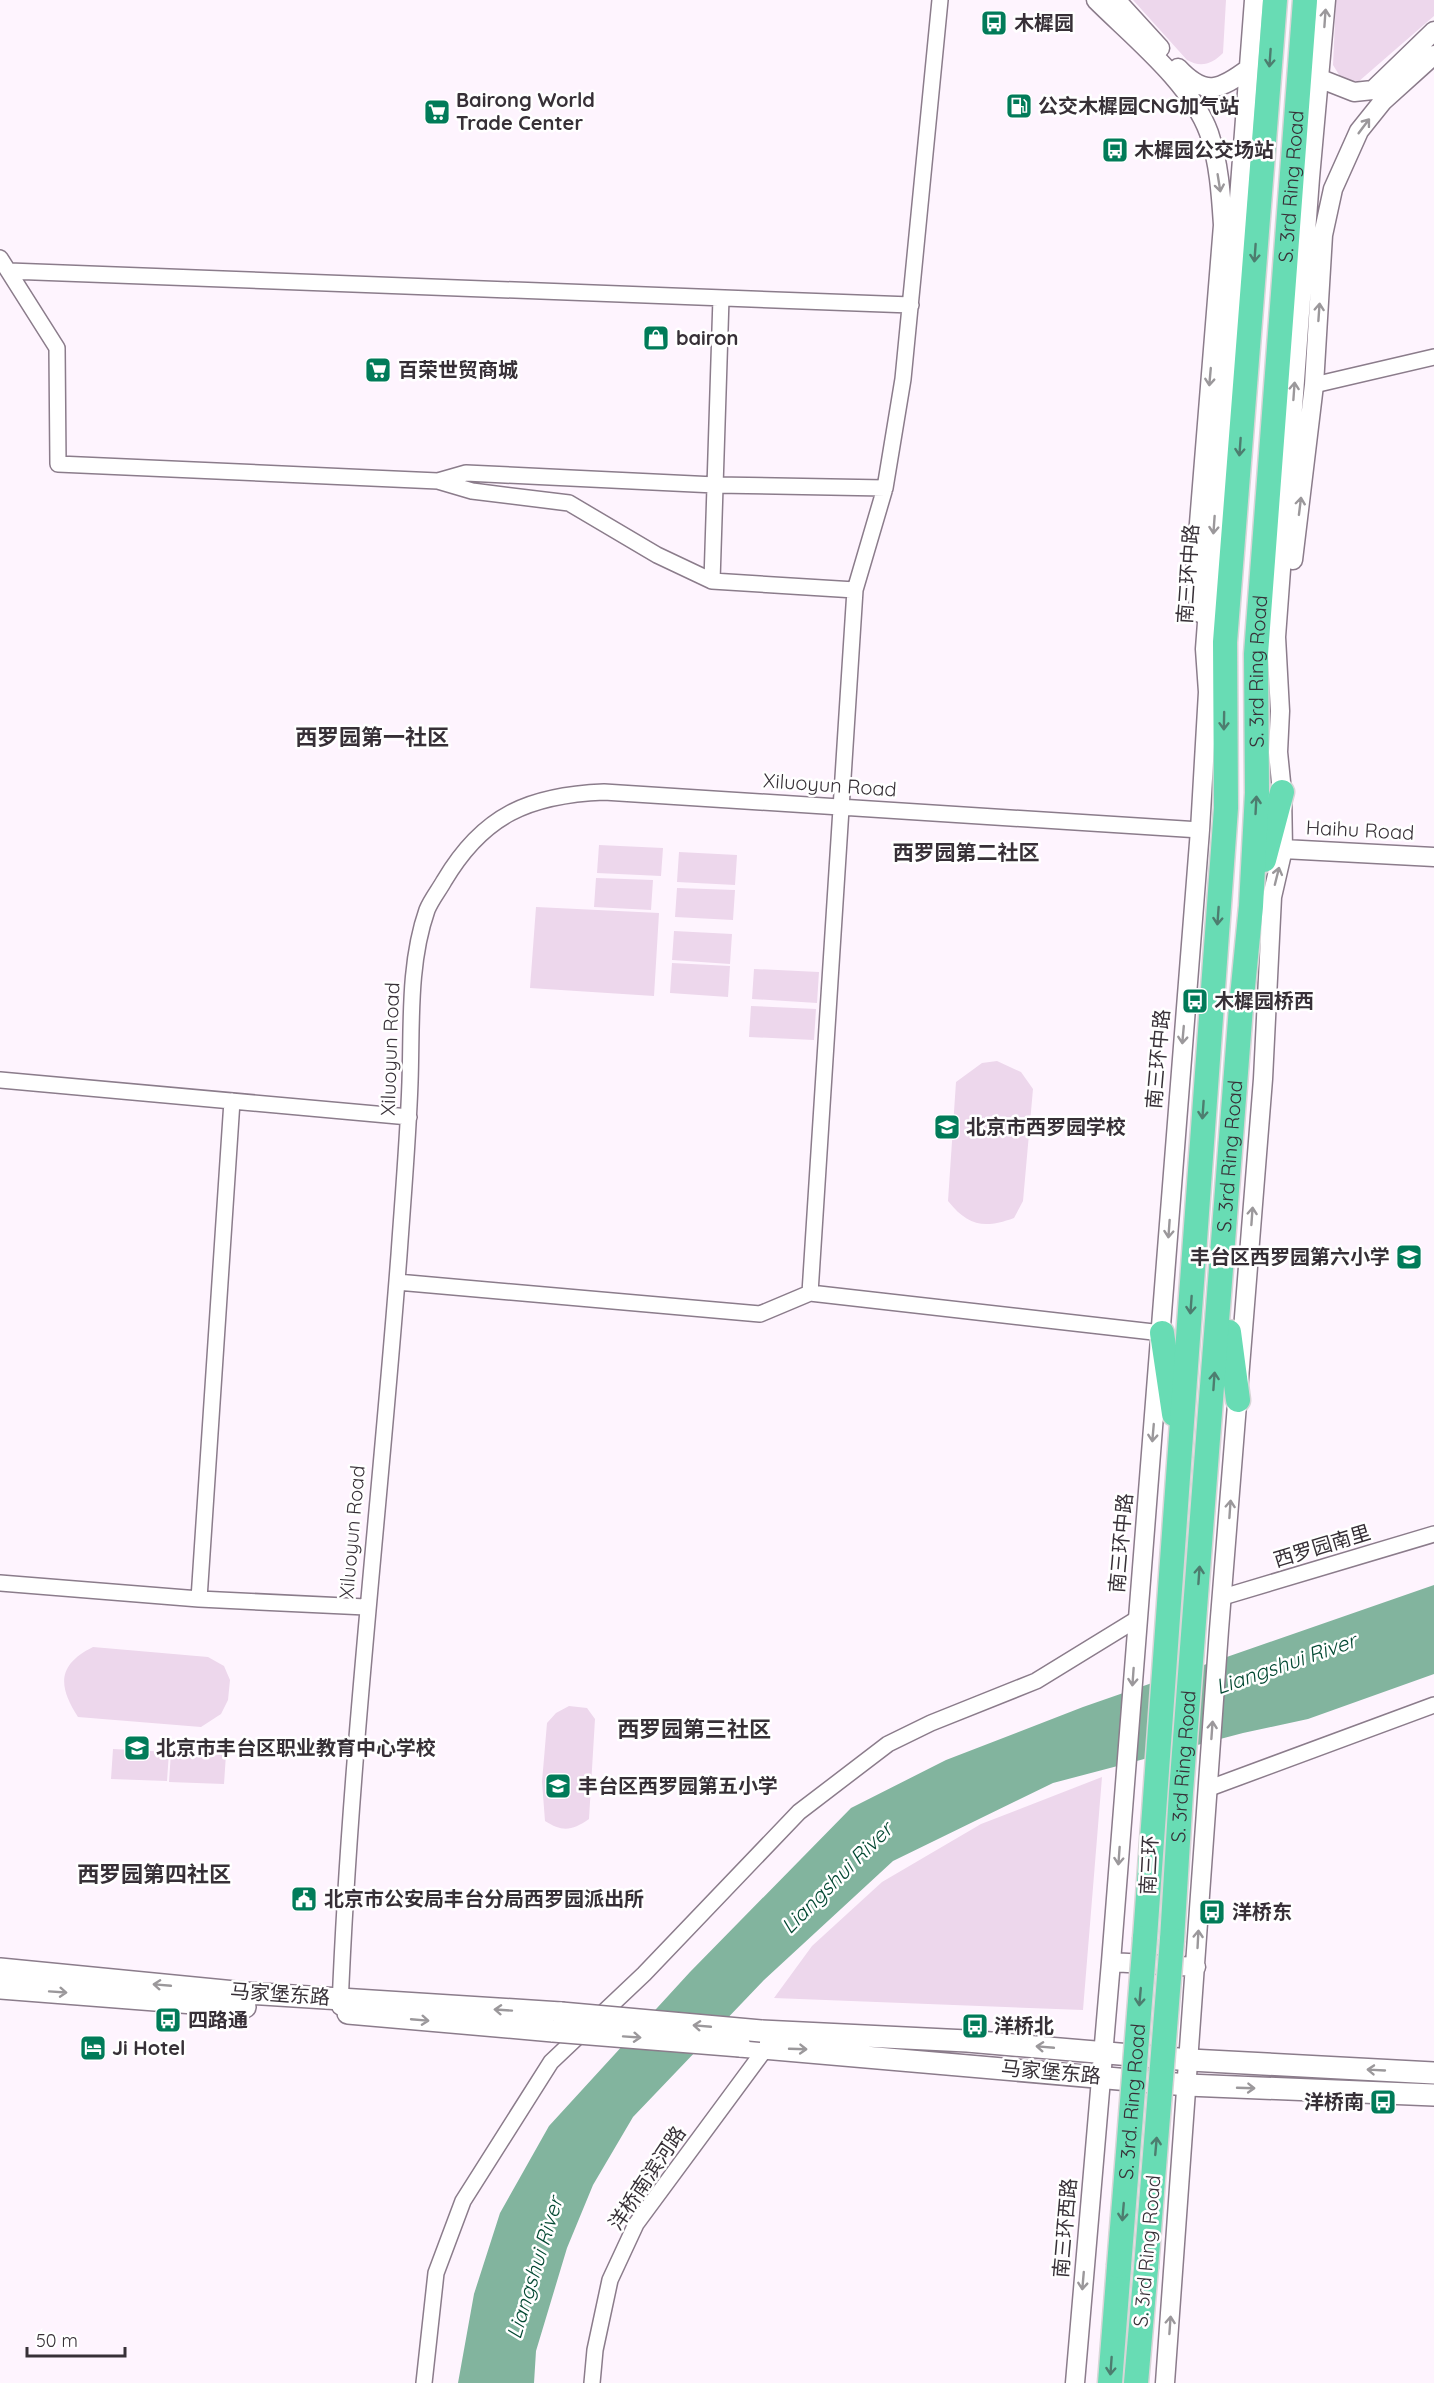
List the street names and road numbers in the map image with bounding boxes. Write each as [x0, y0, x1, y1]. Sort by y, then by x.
street label: S. 3rd Ring Road [1272, 109, 1309, 263]
street label: 南三环中路 [1172, 523, 1203, 625]
street label: S. 3rd Ring Road [1243, 594, 1272, 748]
street label: Xiluoyun Road [762, 767, 898, 802]
street label: Haihu Road [1305, 814, 1415, 845]
street label: Xiluoyun Road [375, 982, 404, 1116]
street label: 南三环中路 [1141, 1008, 1174, 1110]
street label: S. 3rd Ring Road [1211, 1079, 1247, 1233]
street label: Xiluoyun Road [333, 1464, 370, 1600]
street label: 南三环中路 [1104, 1492, 1137, 1594]
street label: 西罗园南里 [1270, 1519, 1373, 1572]
street label: S. 3rd Ring Road [1165, 1689, 1201, 1843]
street label: 南三环 [1134, 1834, 1163, 1896]
street label: 马家堡东路 [229, 1978, 331, 2009]
street label: S. 3rd. Ring Road [1113, 2023, 1150, 2180]
street label: 马家堡东路 [1000, 2055, 1102, 2088]
street label: 洋桥南滨河路 [603, 2121, 691, 2234]
street label: S. 3rd Ring Road [1127, 2174, 1166, 2328]
street label: 南三环西路 [1048, 2177, 1081, 2279]

